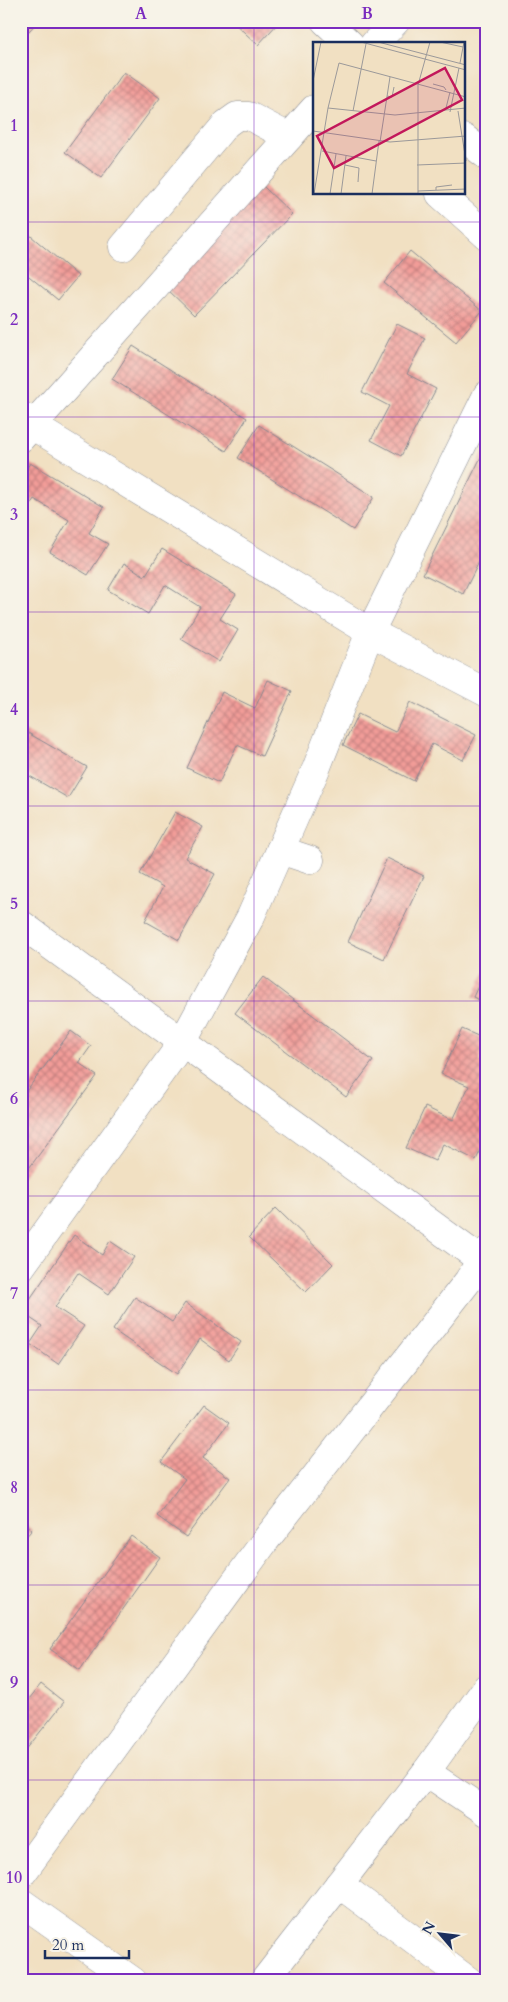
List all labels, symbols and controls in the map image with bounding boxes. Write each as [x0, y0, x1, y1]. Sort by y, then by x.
text: A [135, 3, 147, 25]
text: B [361, 3, 373, 25]
inset map [313, 42, 466, 195]
text: 1 [10, 115, 18, 137]
text: 2 [10, 309, 18, 331]
text: 3 [10, 504, 18, 526]
text: 4 [10, 699, 18, 721]
text: 5 [10, 893, 18, 915]
text: 6 [10, 1088, 18, 1110]
text: 7 [10, 1283, 18, 1305]
text: 8 [10, 1477, 18, 1499]
text: 9 [10, 1672, 18, 1694]
text: 10 [6, 1867, 22, 1889]
north arrow [416, 1910, 466, 1960]
text: N [418, 1918, 440, 1938]
scale bar [45, 1927, 129, 1959]
text: 20 m [52, 1935, 84, 1955]

